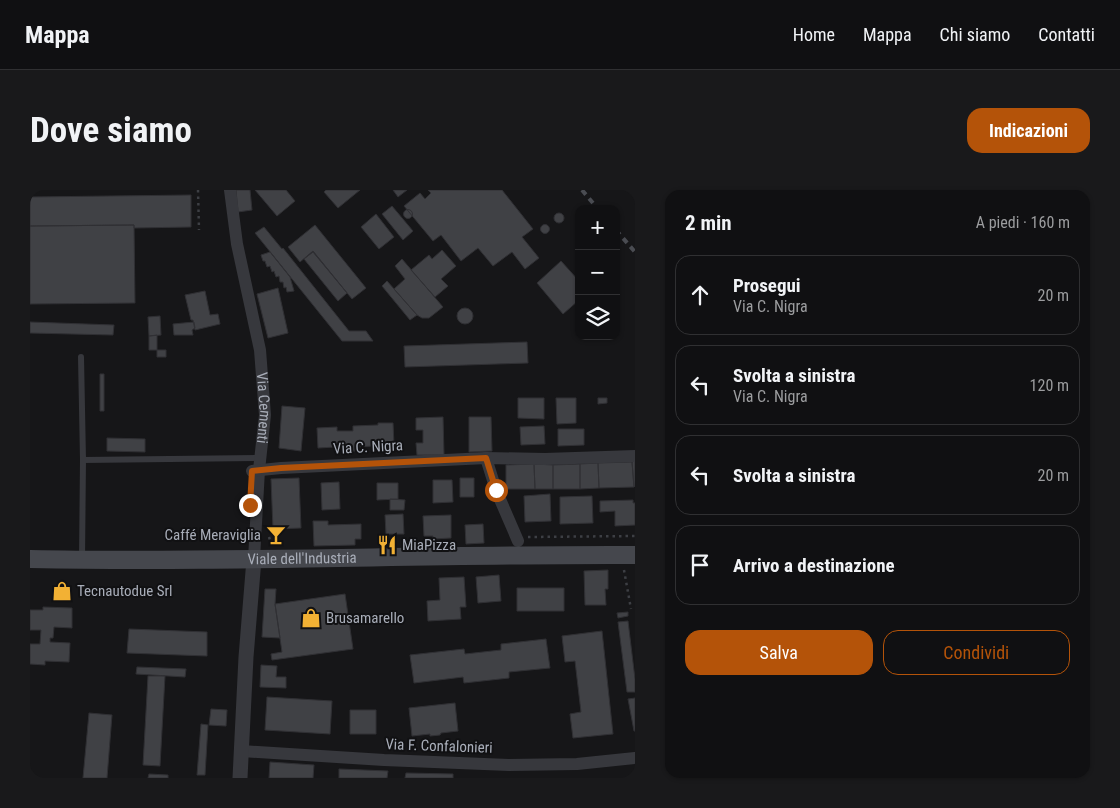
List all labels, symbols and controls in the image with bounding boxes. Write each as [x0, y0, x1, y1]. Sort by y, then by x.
text: Mappa [25, 21, 90, 49]
text: Home [793, 24, 835, 45]
text: Mappa [863, 24, 912, 45]
text: Chi siamo [940, 24, 1010, 45]
text: Contatti [1038, 24, 1095, 45]
button: Indicazioni [967, 108, 1090, 153]
text: Dove siamo [30, 110, 192, 151]
map controls [575, 205, 620, 340]
button: + [575, 205, 620, 250]
text: 2 min [685, 211, 732, 235]
text: A piedi · 160 m [976, 213, 1070, 232]
button: − [575, 250, 620, 295]
text: Prosegui [733, 274, 801, 297]
icon: ahead [686, 281, 714, 309]
text: 20 m [1037, 286, 1069, 305]
button: layers [575, 295, 620, 340]
text: Via C. Nigra [733, 297, 808, 316]
text: Svolta a sinistra [733, 364, 855, 387]
icon: left [686, 371, 714, 399]
street label: Via Cementi [253, 372, 274, 444]
text: 120 m [1030, 376, 1069, 395]
text: Via C. Nigra [733, 387, 808, 406]
street label: Via C. Nigra [333, 436, 403, 458]
icon: left [686, 461, 714, 489]
text: Svolta a sinistra [733, 464, 855, 487]
text: 20 m [1037, 466, 1069, 485]
route start [485, 479, 508, 502]
route end [239, 494, 262, 517]
bar icon: Caffé Meraviglia [265, 524, 287, 546]
place label: Caffé Meraviglia [164, 526, 261, 544]
restaurant icon: MiaPizza [376, 534, 398, 556]
place label: MiaPizza [402, 536, 456, 554]
street label: Viale dell'Industria [247, 549, 357, 568]
icon: arrive [686, 551, 714, 579]
text: Arrivo a destinazione [733, 554, 895, 577]
shop icon: Tecnautodue Srl [51, 580, 73, 602]
place label: Tecnautodue Srl [77, 582, 173, 600]
shop icon: Brusamarello [300, 607, 322, 629]
place label: Brusamarello [326, 609, 404, 627]
button: Salva [685, 630, 873, 675]
button: Condividi [883, 630, 1070, 675]
street label: Via F. Confalonieri [385, 735, 493, 757]

